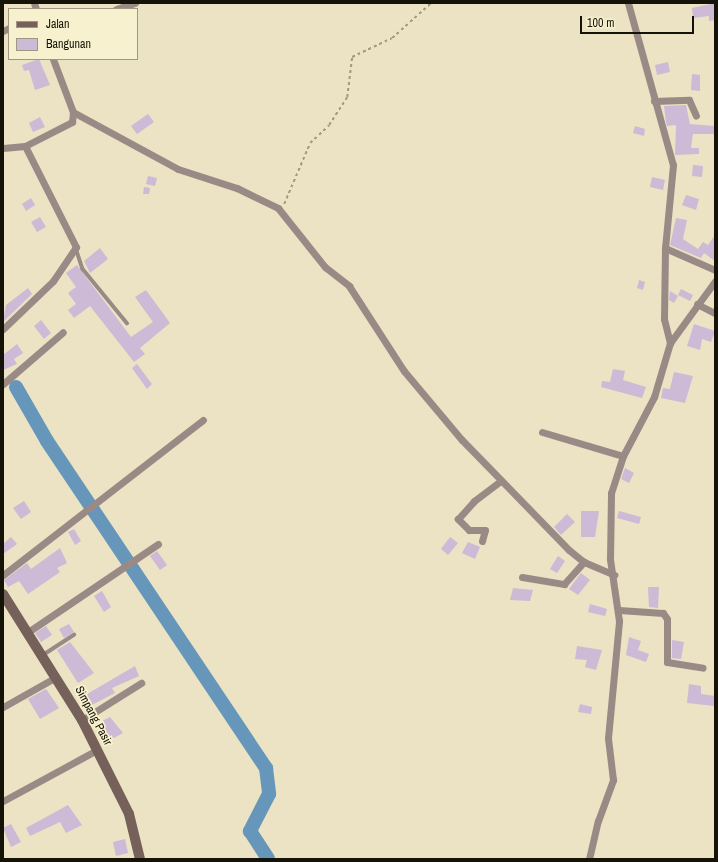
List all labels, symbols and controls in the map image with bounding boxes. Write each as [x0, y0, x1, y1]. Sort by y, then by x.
legend [8, 8, 138, 60]
scale bar [582, 8, 696, 34]
text: 100 m [587, 15, 614, 31]
text: Jalan [46, 16, 70, 32]
text: Bangunan [46, 36, 91, 52]
street label: Simpang Pasir [71, 684, 115, 748]

